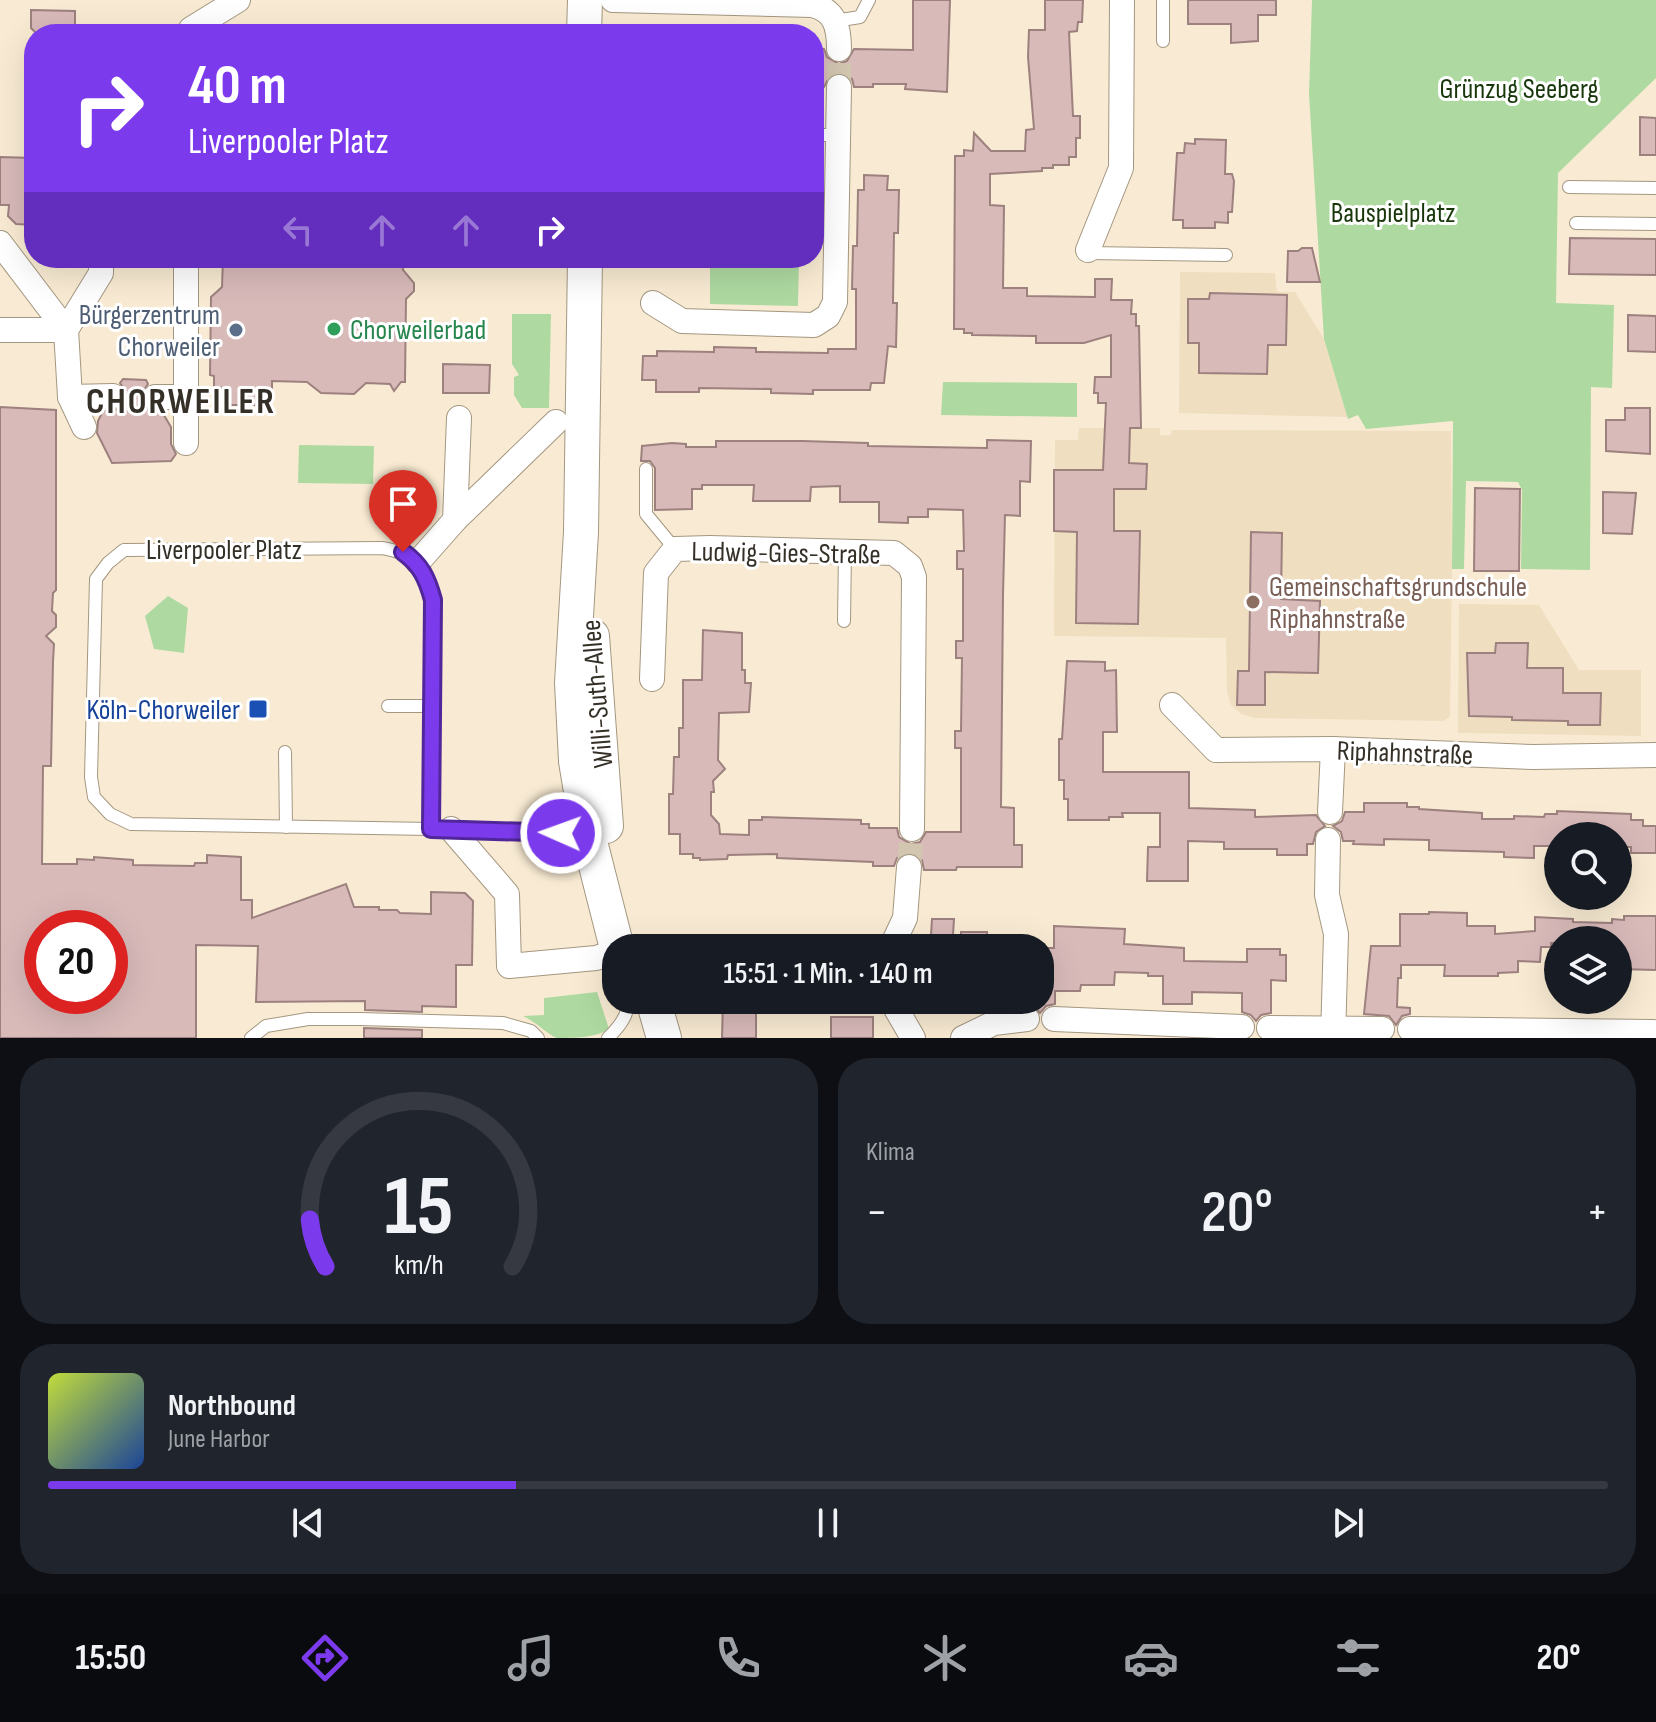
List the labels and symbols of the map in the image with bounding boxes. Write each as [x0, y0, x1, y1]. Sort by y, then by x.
park label: Grünzug Seeberg [1440, 73, 1598, 106]
park label: Bauspielplatz [1331, 197, 1455, 230]
place label: Bürgerzentrum Chorweiler [79, 299, 220, 364]
place label: Chorweilerbad [350, 314, 486, 347]
marker: Chorweilerbad [325, 320, 343, 338]
marker: Bürgerzentrum Chorweiler [227, 321, 245, 339]
district label: CHORWEILER [86, 381, 276, 424]
pin [369, 470, 437, 552]
street label: Liverpooler Platz [146, 534, 302, 567]
street label: Ludwig-Gies-Straße [691, 535, 881, 572]
place label: Gemeinschaftsgrundschule Riphahnstraße [1269, 571, 1527, 636]
marker: Gemeinschaftsgrundschule Riphahnstraße [1244, 593, 1262, 611]
street label: Willi-Suth-Allee [575, 618, 620, 770]
place label: Köln-Chorweiler [87, 694, 240, 727]
marker: Köln-Chorweiler [247, 698, 269, 720]
street label: Riphahnstraße [1336, 735, 1474, 772]
position arrow [519, 791, 603, 875]
speed limit sign: 20 [24, 910, 128, 1014]

